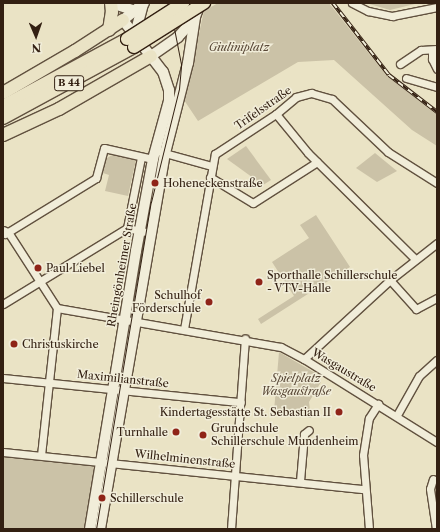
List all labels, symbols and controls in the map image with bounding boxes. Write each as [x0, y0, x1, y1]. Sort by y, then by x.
north arrow [16, 16, 56, 56]
park label: Giuliniplatz [209, 40, 269, 54]
text: N [31, 41, 41, 55]
road number: B 44 [54, 75, 84, 91]
street label: Trifelsstraße [232, 84, 294, 132]
place label: Hoheneckenstraße [163, 176, 263, 190]
marker: Hoheneckenstraße [150, 178, 160, 188]
street label: Rheingönheimer Straße [105, 202, 139, 328]
place label: Paul Liebel [46, 261, 105, 275]
marker: Paul Liebel [33, 263, 43, 273]
place label: Sporthalle Schillerschule - VTV-Halle [267, 269, 397, 295]
marker: Sporthalle Schillerschule - VTV-Halle [254, 277, 264, 287]
place label: Schulhof Förderschule [132, 289, 201, 315]
marker: Schulhof Förderschule [204, 297, 214, 307]
place label: Christuskirche [22, 337, 99, 351]
marker: Christuskirche [9, 339, 19, 349]
street label: Wasgaustraße [309, 346, 379, 394]
street label: Maximilianstraße [76, 368, 170, 390]
park label: Spielplatz Wasgaustraße [261, 372, 331, 398]
place label: Kindertagesstätte St. Sebastian II [160, 405, 331, 419]
marker: Kindertagesstätte St. Sebastian II [334, 407, 344, 417]
place label: Grundschule Schillerschule Mundenheim [211, 422, 358, 448]
place label: Turnhalle [116, 425, 168, 439]
marker: Turnhalle [171, 427, 181, 437]
marker: Grundschule Schillerschule Mundenheim [198, 430, 208, 440]
street label: Wilhelminenstraße [134, 447, 236, 471]
place label: Schillerschule [110, 491, 184, 505]
marker: Schillerschule [97, 493, 107, 503]

